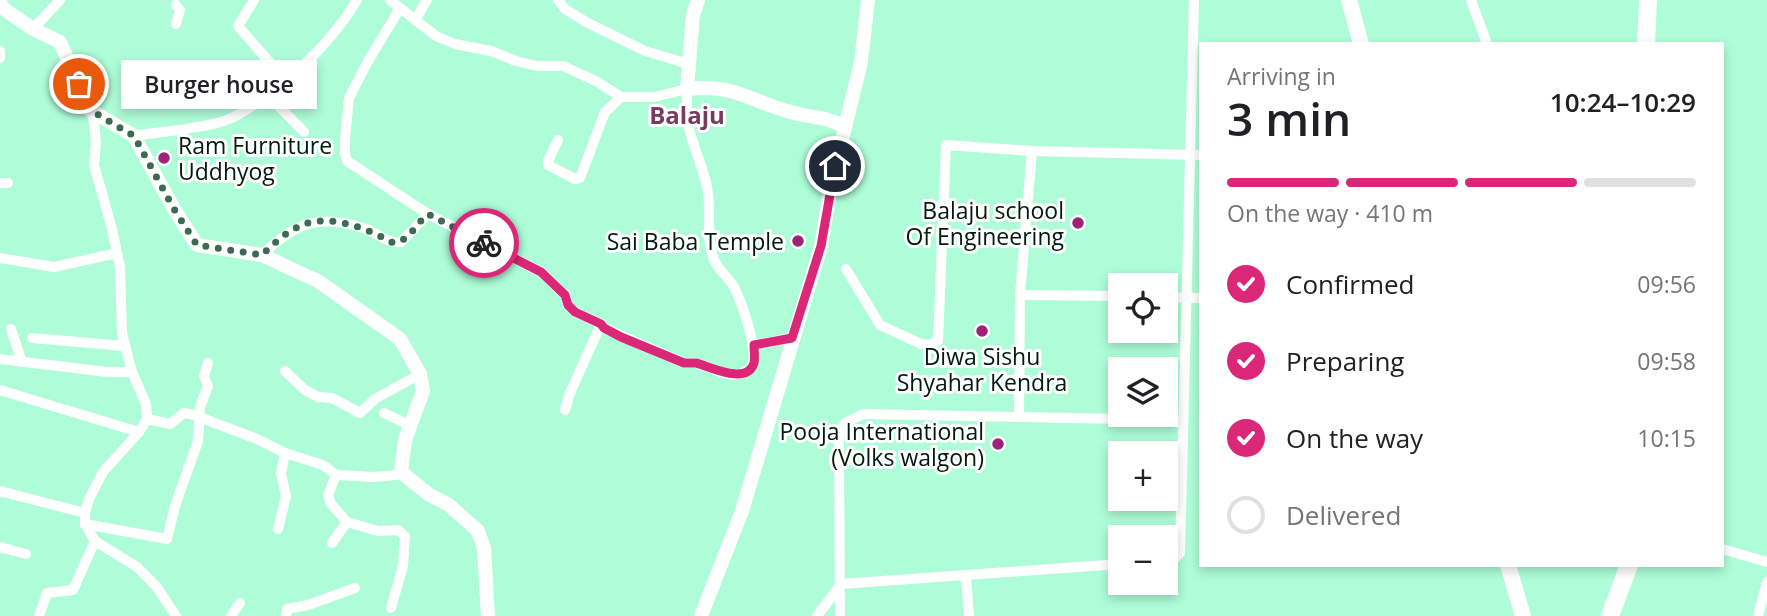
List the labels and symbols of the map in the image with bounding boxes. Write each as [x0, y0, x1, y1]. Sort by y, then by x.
pin [49, 54, 109, 114]
callout: Burger house [121, 60, 317, 108]
district label: Balaju [649, 98, 725, 131]
place label: Ram Furniture Uddhyog [178, 129, 332, 187]
pin [805, 136, 865, 196]
marker: Ram Furniture Uddhyog [156, 150, 172, 166]
place label: Balaju school Of Engineering [905, 194, 1064, 252]
courier [449, 208, 519, 278]
marker: Balaju school Of Engineering [1070, 215, 1086, 231]
place label: Sai Baba Temple [607, 225, 784, 257]
marker: Sai Baba Temple [790, 233, 806, 249]
marker: Diwa Sishu Shyahar Kendra [974, 323, 990, 339]
place label: Diwa Sishu Shyahar Kendra [897, 340, 1067, 398]
place label: Pooja International (Volks walgon) [779, 415, 984, 473]
marker: Pooja International (Volks walgon) [990, 436, 1006, 452]

